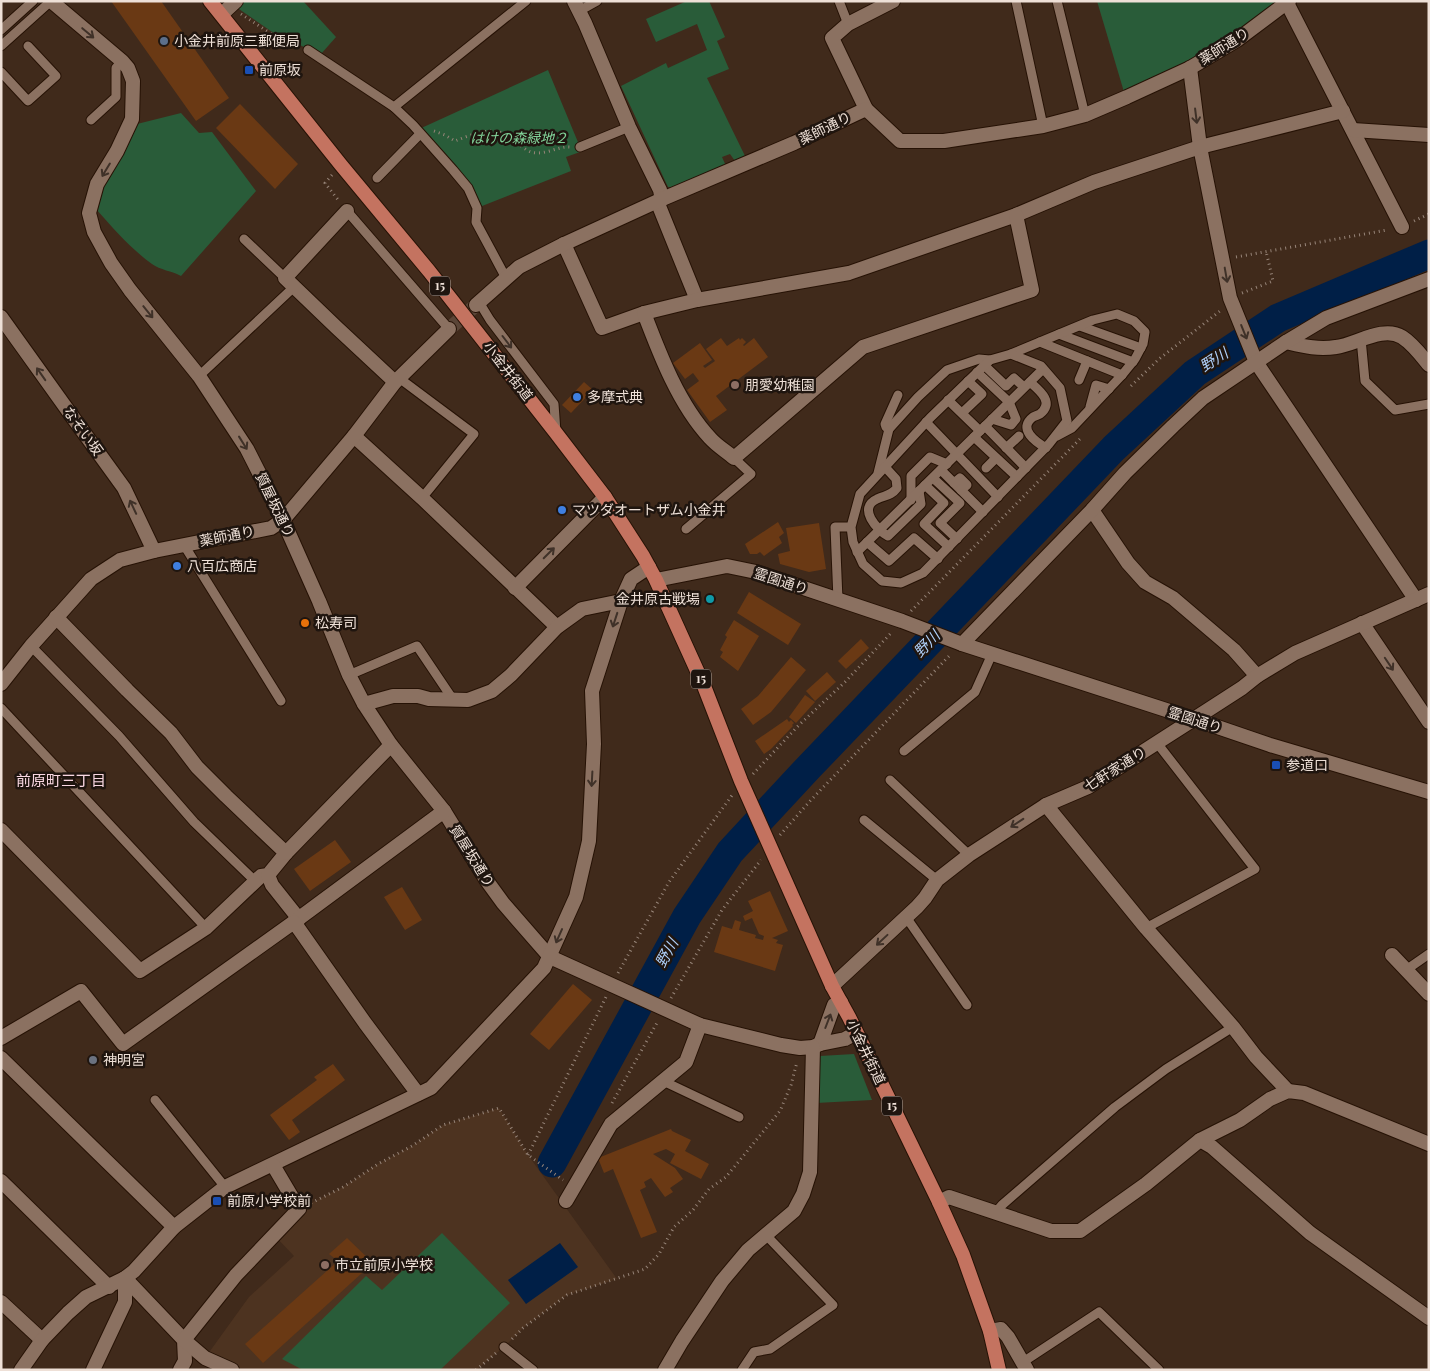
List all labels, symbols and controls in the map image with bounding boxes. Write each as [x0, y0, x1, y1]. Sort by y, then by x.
street label: 薬師通り [1195, 23, 1253, 68]
one-way arrow [82, 27, 95, 38]
place label: 小金井前原三郵便局 [174, 31, 300, 50]
marker: 小金井前原三郵便局 [158, 35, 170, 47]
place label: 前原坂 [259, 60, 301, 79]
marker: 前原坂 [243, 64, 255, 76]
street label: 薬師通り [795, 107, 854, 148]
one-way arrow [1191, 108, 1201, 124]
park label: はけの森緑地２ [470, 128, 568, 147]
one-way arrow [100, 163, 111, 177]
one-way arrow [1222, 267, 1232, 283]
road number: 15 [430, 276, 450, 296]
one-way arrow [142, 305, 153, 318]
one-way arrow [1239, 324, 1249, 339]
one-way arrow [501, 335, 512, 348]
street label: 小金井街道 [479, 337, 537, 404]
water label: 野川 [1195, 342, 1233, 376]
one-way arrow [36, 367, 47, 381]
place label: 朋愛幼稚園 [745, 375, 815, 394]
marker: 朋愛幼稚園 [729, 379, 741, 391]
place label: 多摩式典 [587, 387, 643, 406]
marker: 多摩式典 [571, 391, 583, 403]
street label: なそい坂 [59, 402, 108, 459]
one-way arrow [239, 435, 249, 449]
street label: 質屋坂通り [252, 469, 299, 540]
one-way arrow [128, 500, 138, 515]
place label: マツダオートザム小金井 [572, 500, 726, 519]
marker: マツダオートザム小金井 [556, 504, 568, 516]
street label: 薬師通り [198, 521, 256, 550]
one-way arrow [543, 547, 555, 559]
place label: 八百広商店 [187, 556, 257, 575]
marker: 八百広商店 [171, 560, 183, 572]
street label: 霊園通り [752, 563, 811, 598]
place label: 金井原古戦場 [616, 589, 700, 608]
marker: 金井原古戦場 [704, 593, 716, 605]
one-way arrow [610, 612, 619, 628]
place label: 松寿司 [315, 613, 357, 632]
marker: 松寿司 [299, 617, 311, 629]
water label: 野川 [909, 624, 945, 661]
one-way arrow [1384, 656, 1394, 670]
road number: 15 [691, 670, 711, 689]
street label: 霊園通り [1166, 702, 1225, 737]
street label: 七軒家通り [1080, 742, 1149, 795]
place label: 参道口 [1286, 755, 1328, 774]
marker: 参道口 [1270, 759, 1282, 771]
district label: 前原町三丁目 [16, 770, 106, 790]
one-way arrow [588, 771, 597, 787]
one-way arrow [1010, 818, 1024, 829]
street label: 質屋坂通り [446, 821, 499, 890]
one-way arrow [553, 929, 562, 944]
water label: 野川 [650, 933, 683, 970]
one-way arrow [875, 934, 888, 946]
one-way arrow [824, 1014, 833, 1029]
street label: 小金井街道 [843, 1016, 890, 1087]
place label: 神明宮 [103, 1050, 145, 1069]
marker: 神明宮 [87, 1054, 99, 1066]
road number: 15 [882, 1096, 902, 1116]
place label: 前原小学校前 [227, 1191, 311, 1210]
marker: 前原小学校前 [211, 1195, 223, 1207]
place label: 市立前原小学校 [335, 1255, 433, 1274]
marker: 市立前原小学校 [319, 1259, 331, 1271]

